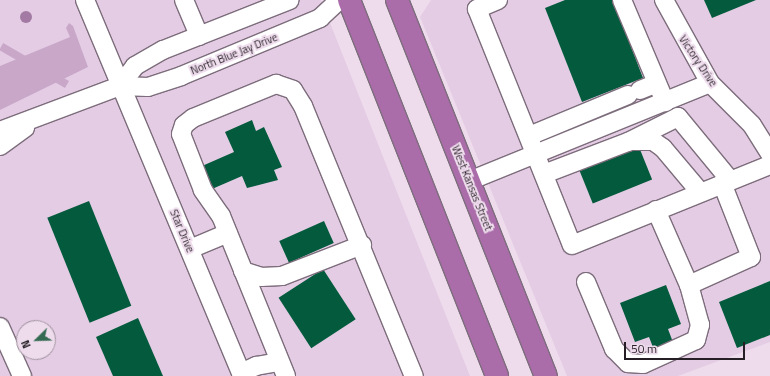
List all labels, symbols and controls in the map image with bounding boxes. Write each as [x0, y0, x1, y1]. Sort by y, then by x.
street label: North Blue Jay Drive [189, 31, 279, 77]
street label: Victory Drive [676, 33, 720, 89]
street label: West Kansas Street [449, 143, 495, 233]
street label: Star Drive [167, 207, 197, 255]
north arrow [16, 320, 56, 360]
scale bar [626, 334, 747, 360]
text: N [17, 338, 35, 351]
text: 50 m [631, 339, 657, 358]

